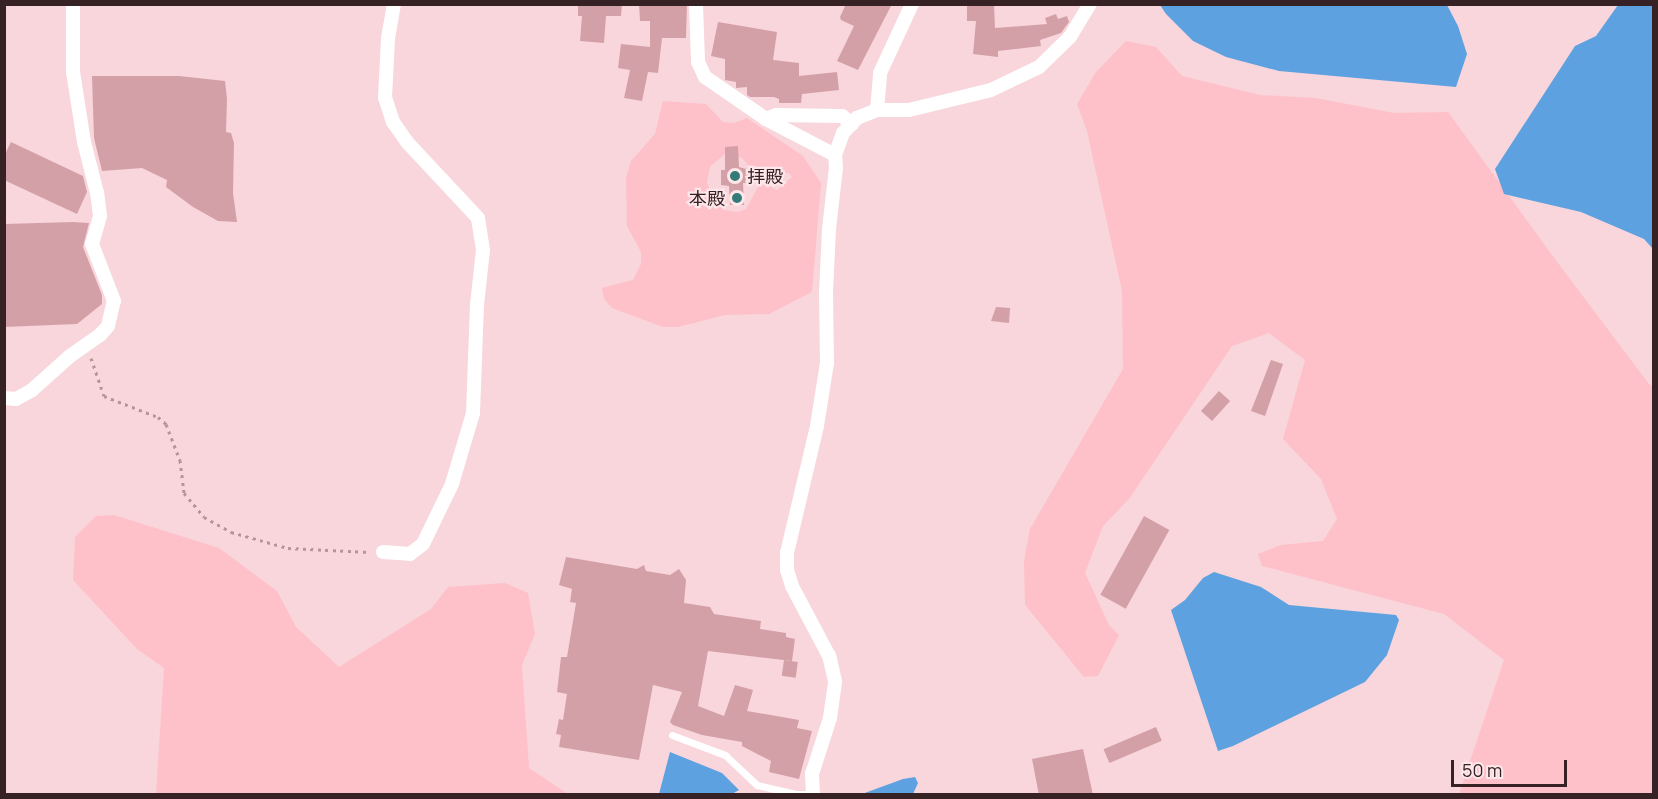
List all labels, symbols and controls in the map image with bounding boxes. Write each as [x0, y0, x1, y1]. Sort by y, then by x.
place label: 拝殿 [747, 165, 783, 187]
marker: 拝殿 [728, 169, 742, 183]
place label: 本殿 [689, 187, 725, 209]
marker: 本殿 [730, 191, 744, 205]
scale bar [1454, 748, 1570, 786]
text: 50 m [1462, 758, 1502, 782]

